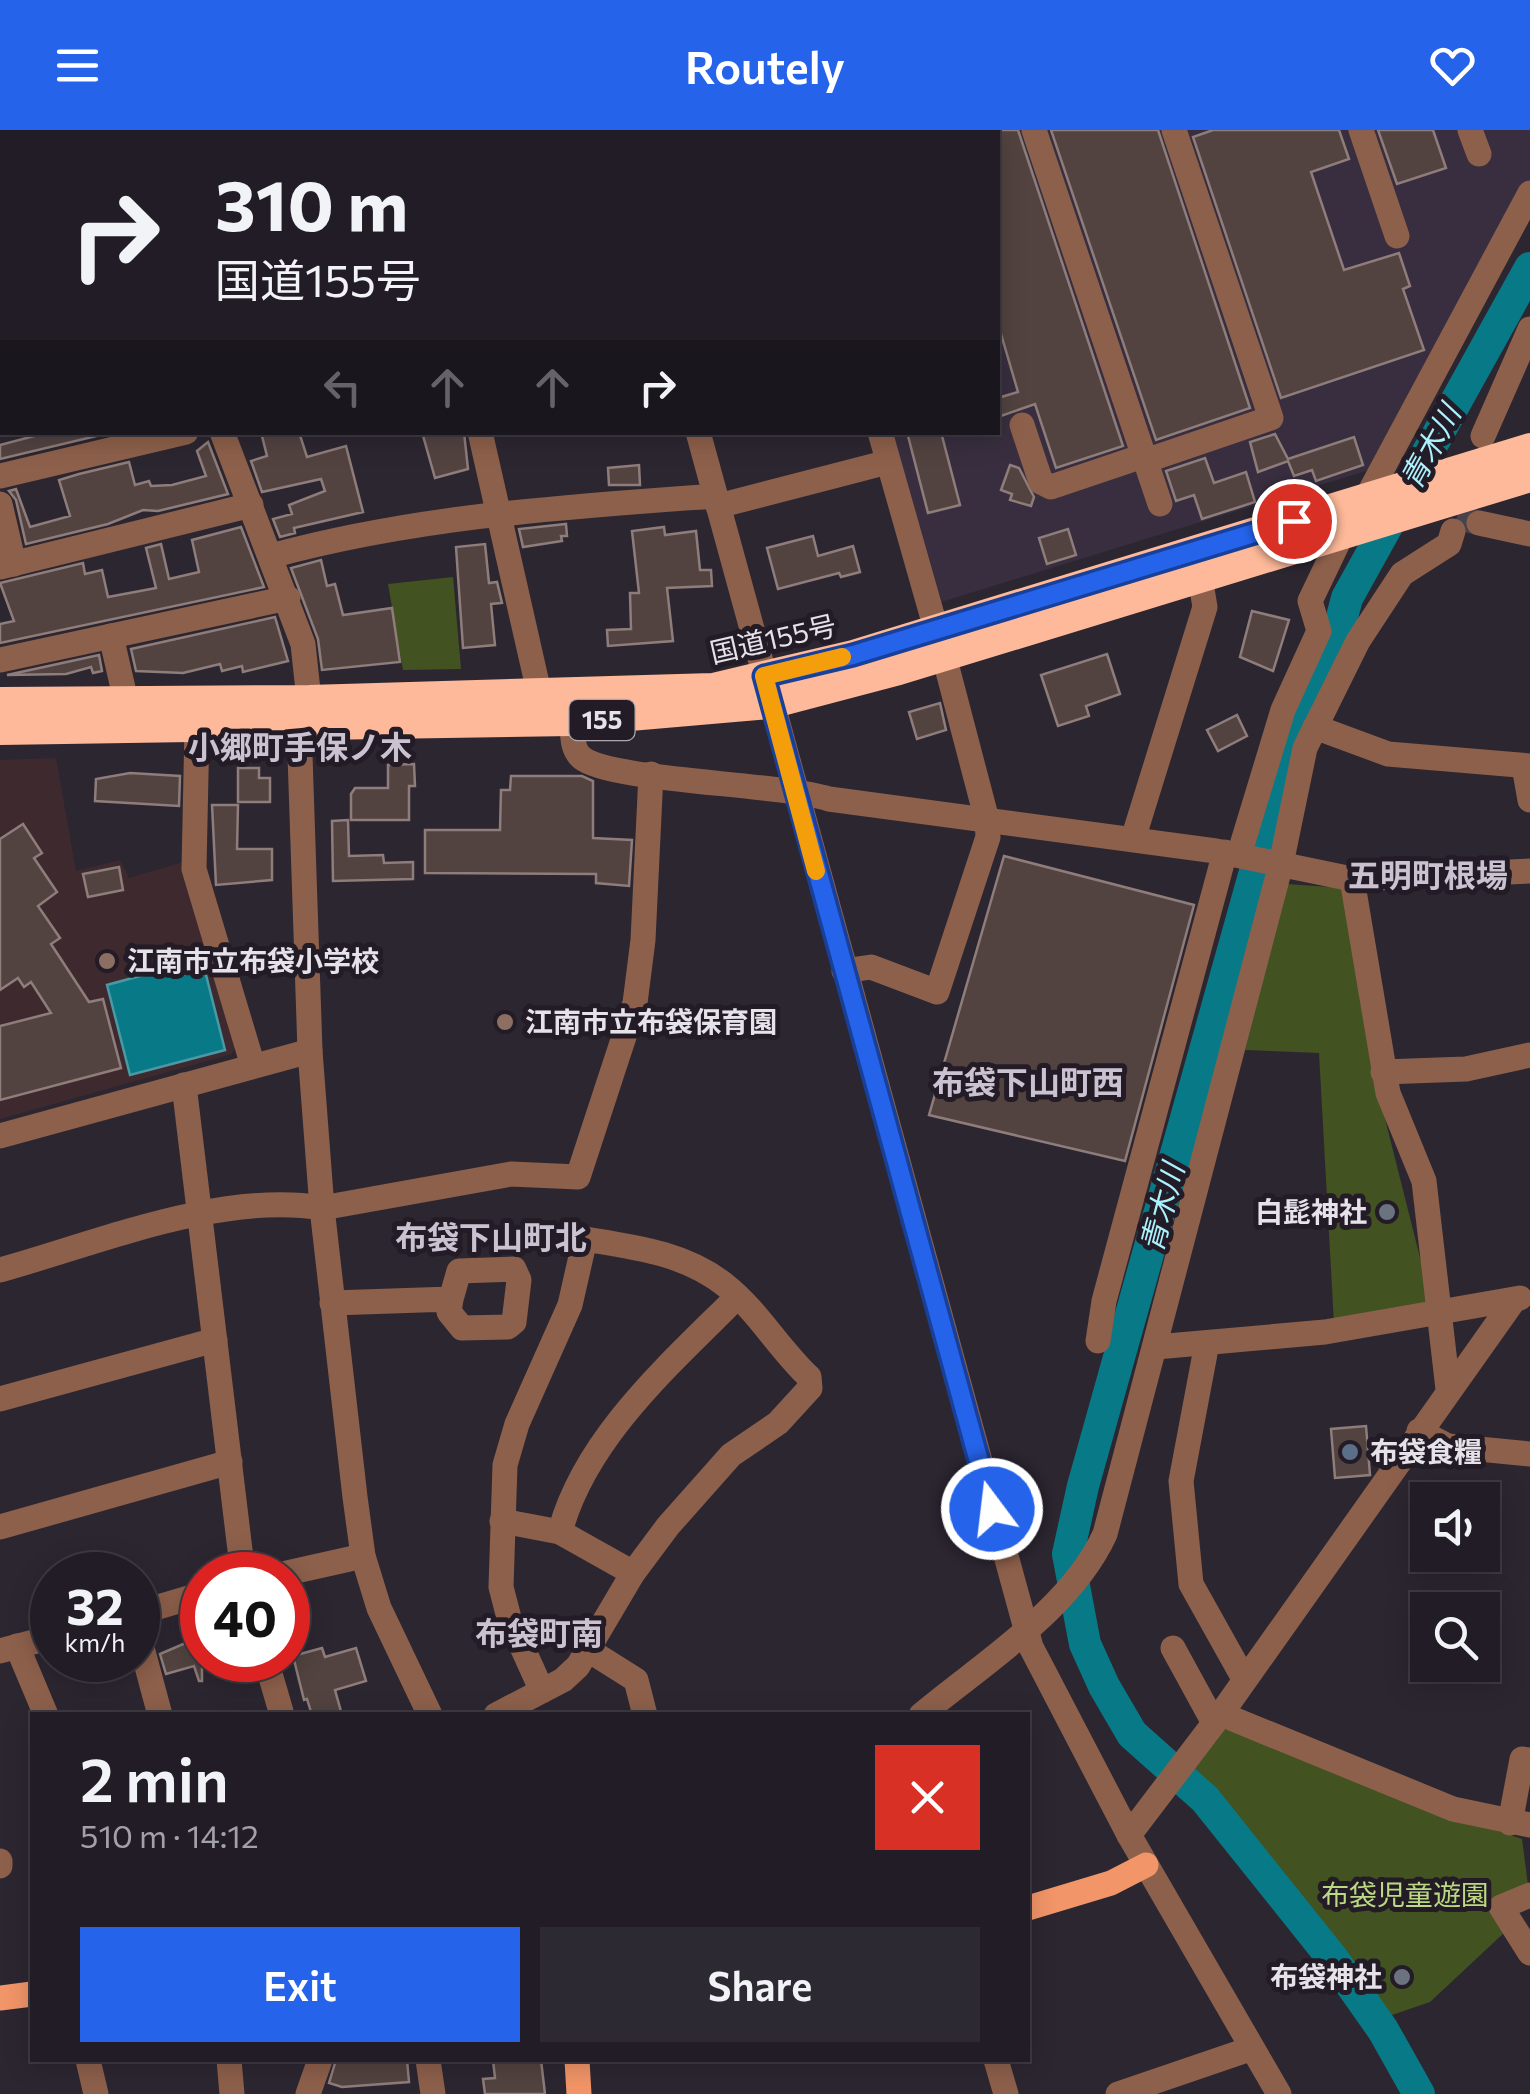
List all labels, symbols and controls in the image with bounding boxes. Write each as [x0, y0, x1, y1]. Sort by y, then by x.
icon: menu [50, 38, 105, 93]
text: Routely [685, 38, 845, 93]
icon: heart [1425, 38, 1480, 93]
text: 310 m [215, 160, 408, 245]
icon: right [50, 170, 180, 300]
text: 国道155号 [215, 251, 421, 306]
icon: left [315, 360, 370, 415]
icon: ahead [420, 360, 475, 415]
icon: ahead [525, 360, 580, 415]
icon: right [630, 360, 685, 415]
water label: 青木川 [1391, 395, 1468, 494]
pin [1252, 479, 1337, 564]
icon: arrive [1267, 494, 1322, 549]
street label: 国道155号 [707, 607, 839, 669]
road number: 155 [570, 700, 634, 740]
district label: 小郷町手保ノ木 [188, 726, 412, 766]
district label: 五明町根場 [1348, 854, 1508, 894]
place label: 江南市立布袋小学校 [127, 943, 379, 977]
marker: 江南市立布袋小学校 [96, 950, 118, 972]
place label: 江南市立布袋保育園 [525, 1004, 777, 1038]
marker: 江南市立布袋保育園 [494, 1011, 516, 1033]
district label: 布袋下山町西 [932, 1061, 1124, 1101]
water label: 青木川 [1131, 1156, 1191, 1256]
place label: 白髭神社 [1255, 1194, 1367, 1228]
marker: 白髭神社 [1376, 1201, 1398, 1223]
district label: 布袋下山町北 [395, 1216, 587, 1256]
place label: 布袋食糧 [1370, 1434, 1482, 1468]
marker: 布袋食糧 [1339, 1441, 1361, 1463]
position arrow [940, 1457, 1044, 1561]
map controls [1410, 1482, 1500, 1682]
button: sound [1410, 1482, 1500, 1572]
speed limit sign: 40 [180, 1552, 310, 1682]
text: 32 [66, 1574, 124, 1635]
button: search [1410, 1592, 1500, 1682]
district label: 布袋町南 [475, 1612, 603, 1652]
text: km/h [65, 1627, 125, 1657]
text: 2 min [80, 1741, 229, 1814]
button: close [875, 1745, 980, 1850]
text: 510 m · 14:12 [80, 1815, 259, 1855]
park label: 布袋児童遊園 [1321, 1877, 1489, 1911]
button: Exit [80, 1927, 520, 2042]
button: Share [540, 1927, 980, 2042]
place label: 布袋神社 [1270, 1959, 1382, 1993]
marker: 布袋神社 [1391, 1966, 1413, 1988]

